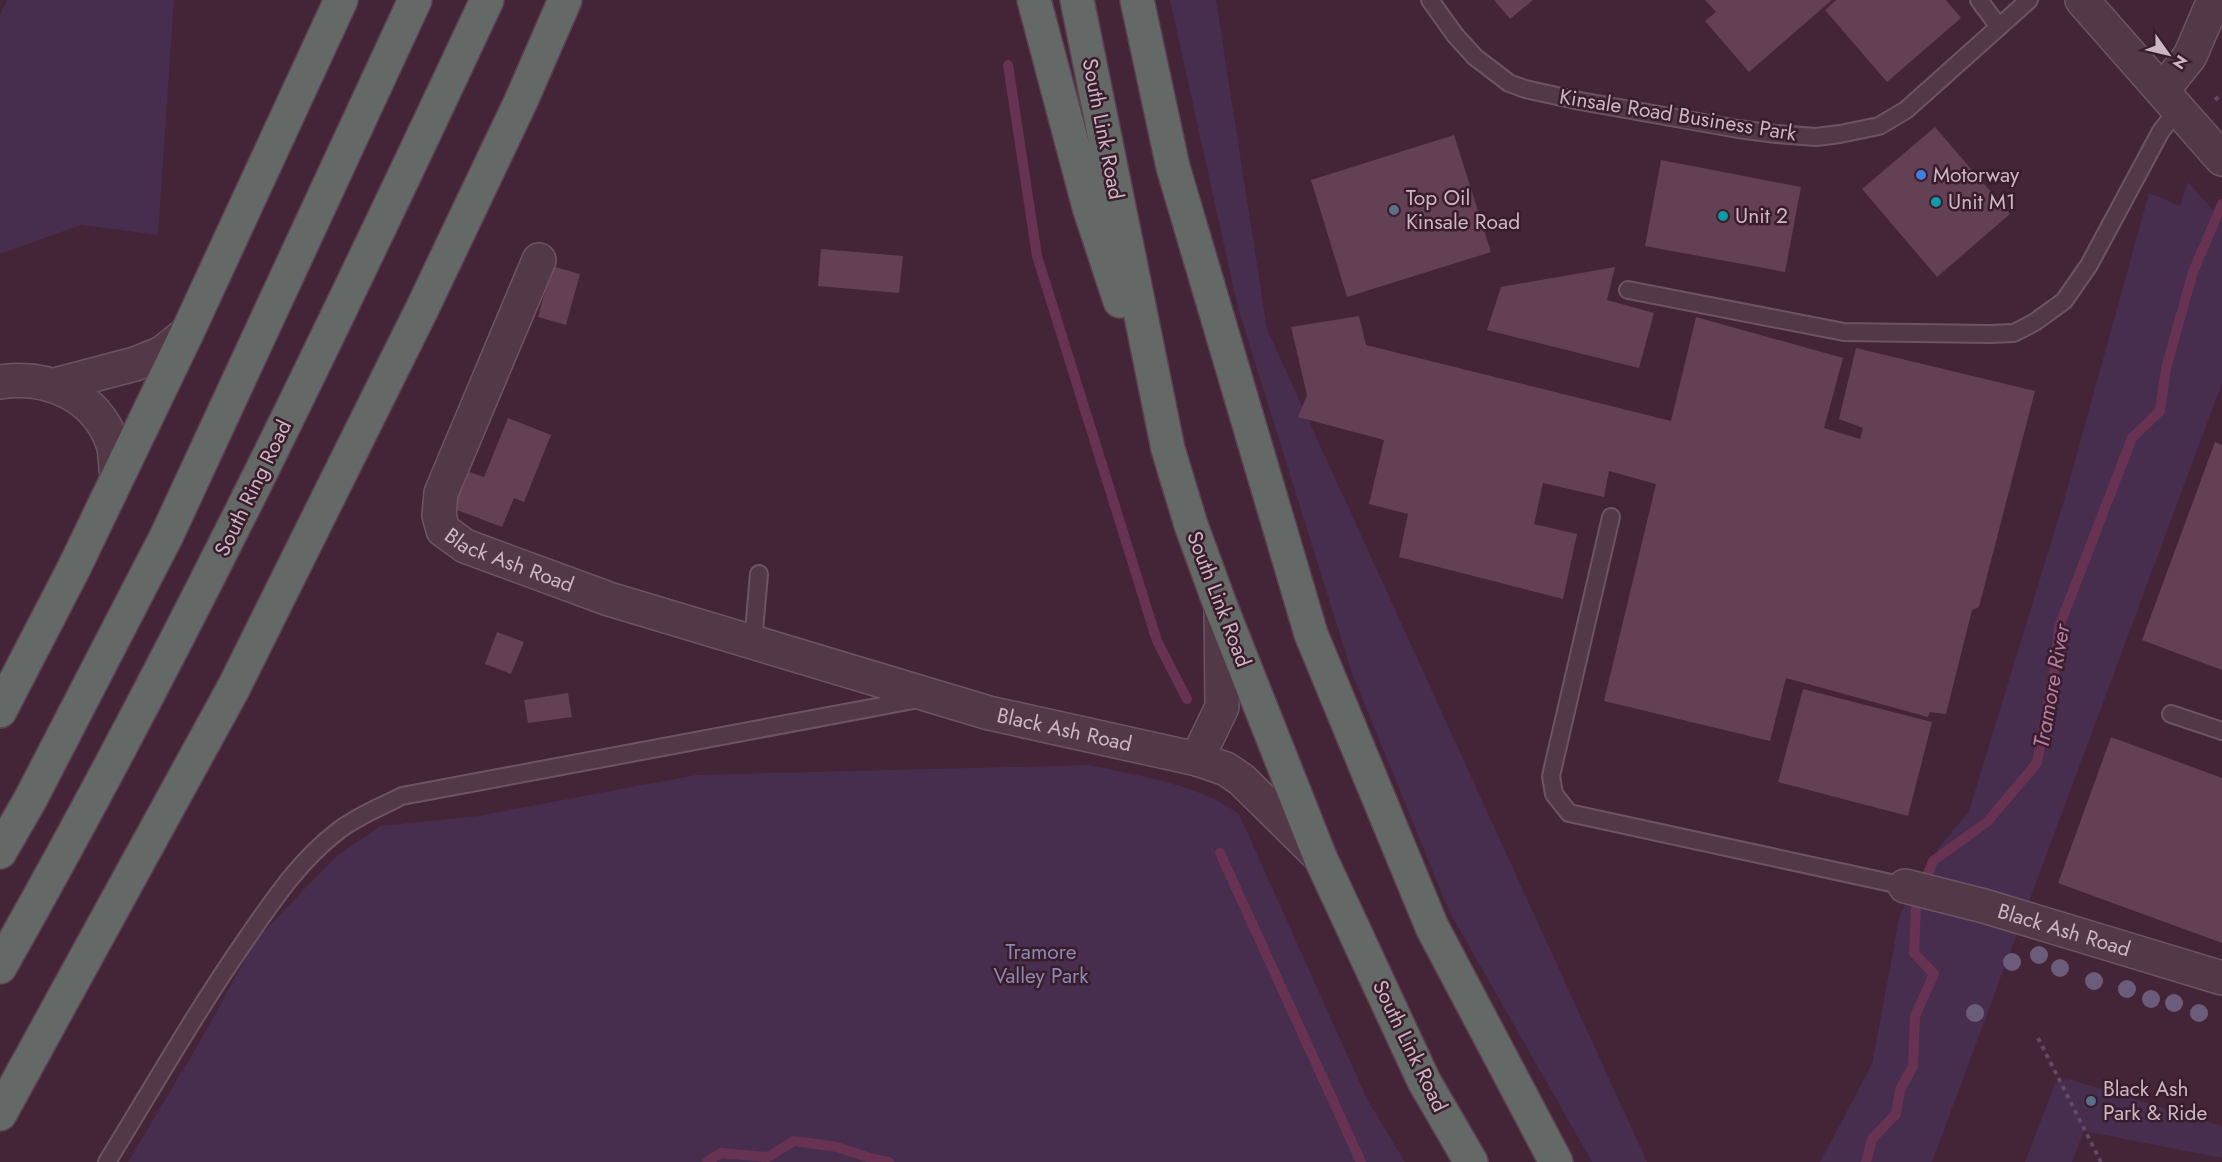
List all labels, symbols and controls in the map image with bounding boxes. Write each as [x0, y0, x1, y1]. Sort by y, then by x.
north arrow [2138, 24, 2198, 84]
text: N [2167, 50, 2193, 74]
street label: South Link Road [1075, 56, 1131, 202]
street label: Kinsale Road Business Park [1557, 81, 1799, 149]
place label: Motorway [1933, 160, 2020, 190]
marker: Motorway [1914, 168, 1928, 182]
place label: Top Oil Kinsale Road [1406, 183, 1520, 237]
place label: Unit M1 [1948, 187, 2015, 217]
marker: Unit M1 [1929, 195, 1943, 209]
place label: Unit 2 [1735, 201, 1788, 231]
marker: Top Oil Kinsale Road [1387, 203, 1401, 217]
marker: Unit 2 [1716, 209, 1730, 223]
street label: South Ring Road [207, 415, 299, 561]
street label: Black Ash Road [438, 521, 578, 600]
street label: South Link Road [1179, 527, 1259, 671]
water label: Tramore River [2024, 620, 2078, 751]
street label: Black Ash Road [994, 700, 1135, 759]
street label: Black Ash Road [1994, 896, 2134, 964]
park label: Tramore Valley Park [994, 937, 1089, 991]
street label: South Link Road [1365, 975, 1455, 1117]
place label: Black Ash Park & Ride [2103, 1074, 2207, 1128]
marker: Black Ash Park & Ride [2084, 1094, 2098, 1108]

